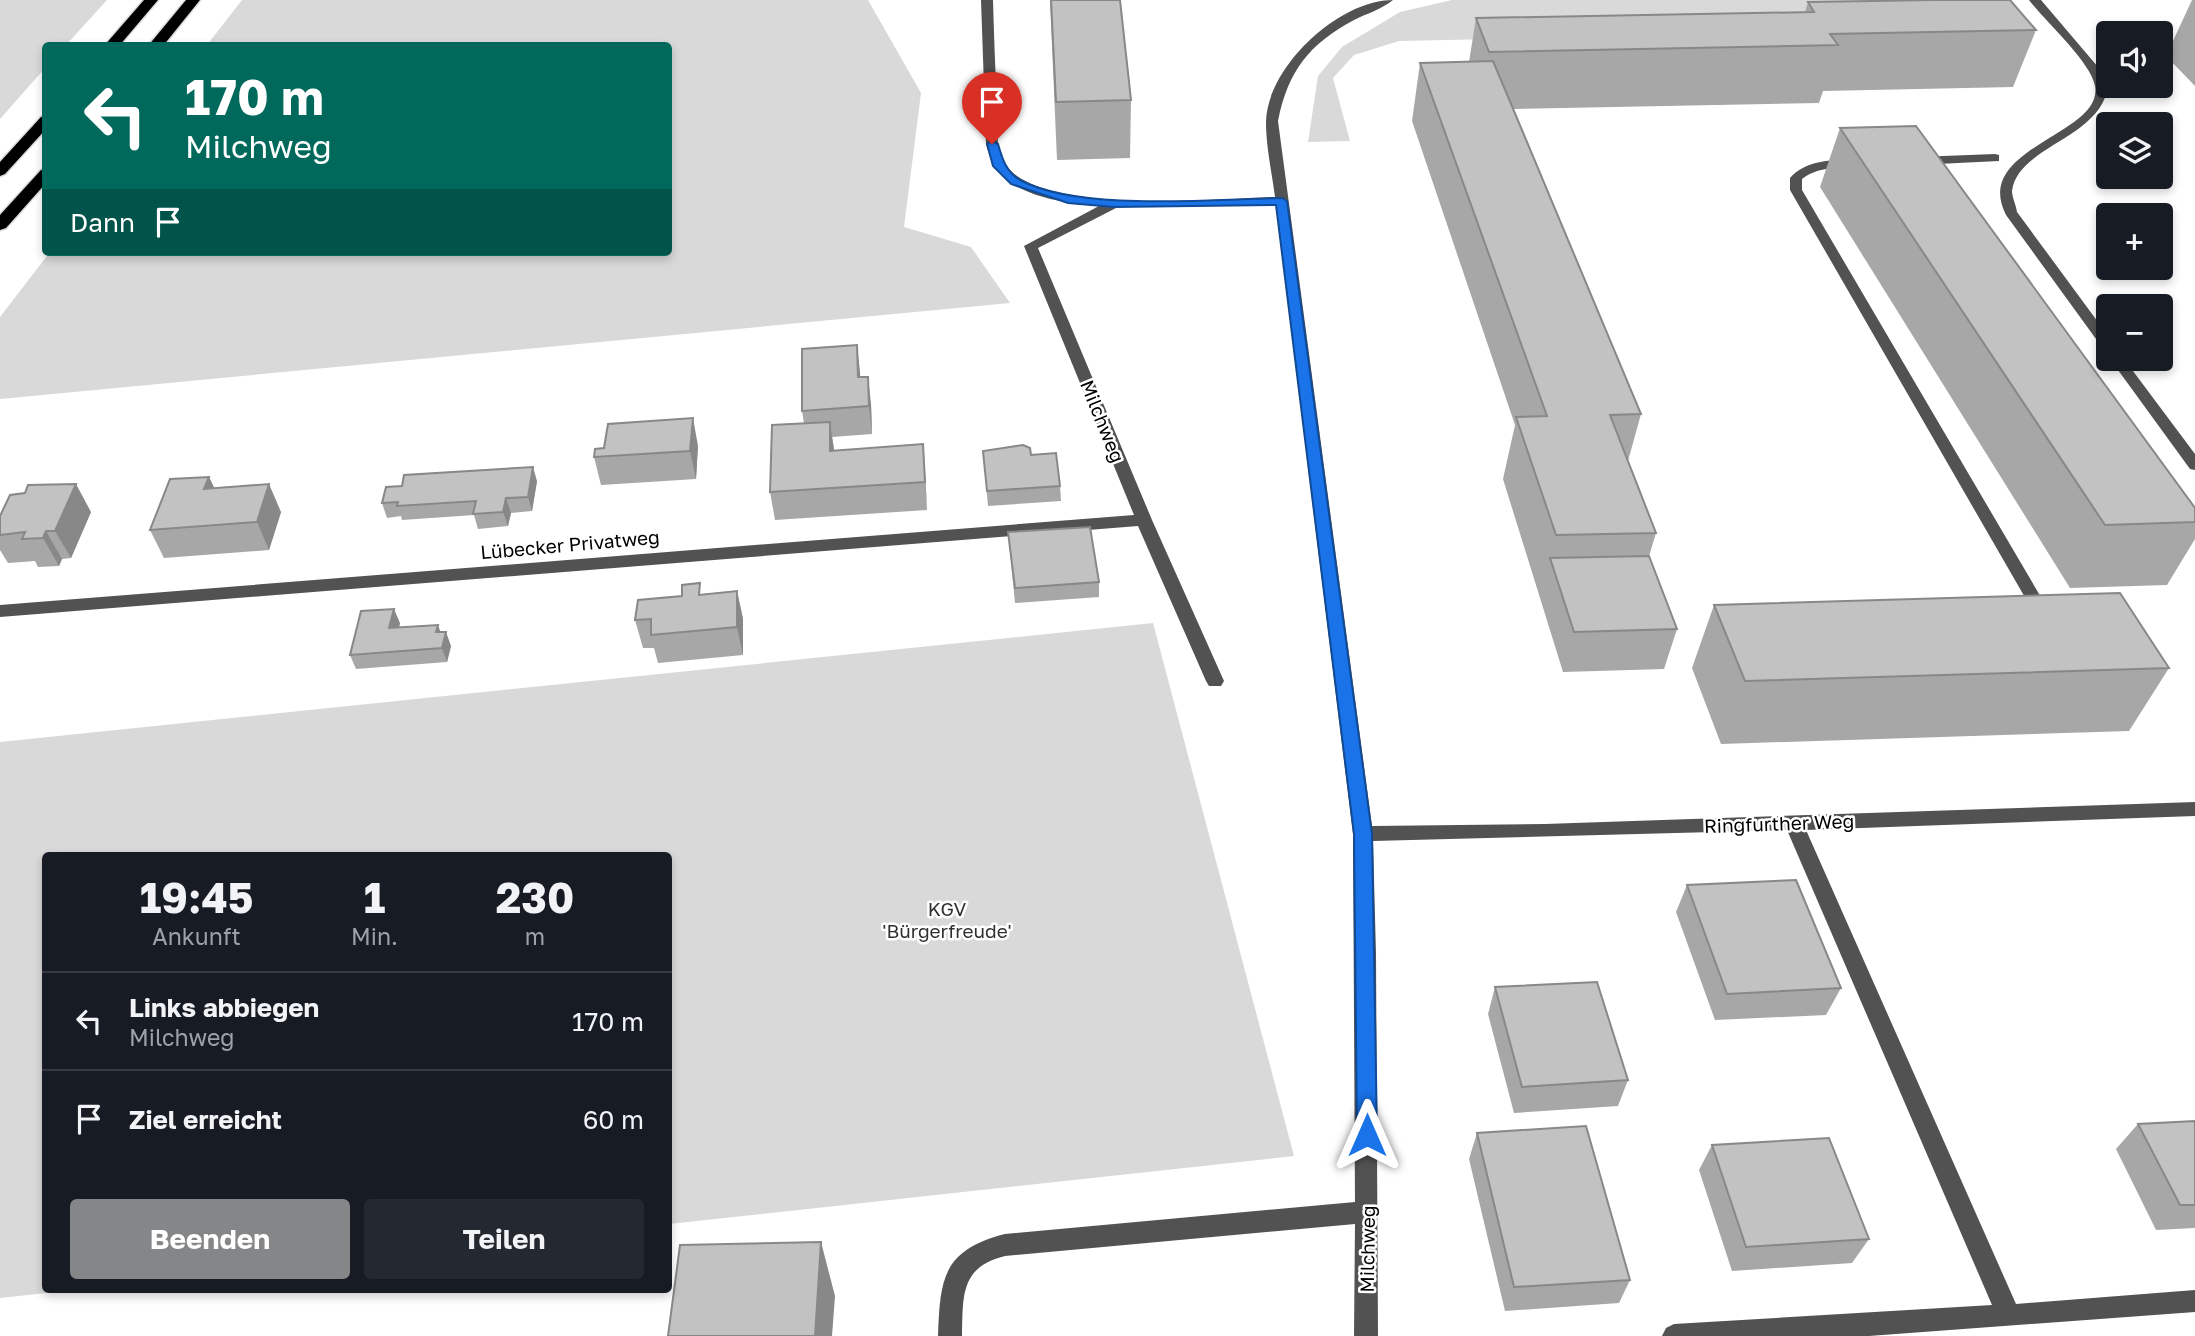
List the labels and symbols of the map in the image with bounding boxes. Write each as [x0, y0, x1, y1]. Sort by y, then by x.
pin [962, 72, 1022, 144]
street label: Milchweg [1076, 376, 1130, 466]
street label: Lübecker Privatweg [479, 525, 661, 563]
street label: Ringfurther Weg [1704, 809, 1854, 837]
park label: KGV 'Bürgerfreude' [882, 897, 1012, 942]
position arrow [1330, 1098, 1404, 1172]
street label: Milchweg [1355, 1205, 1379, 1293]

